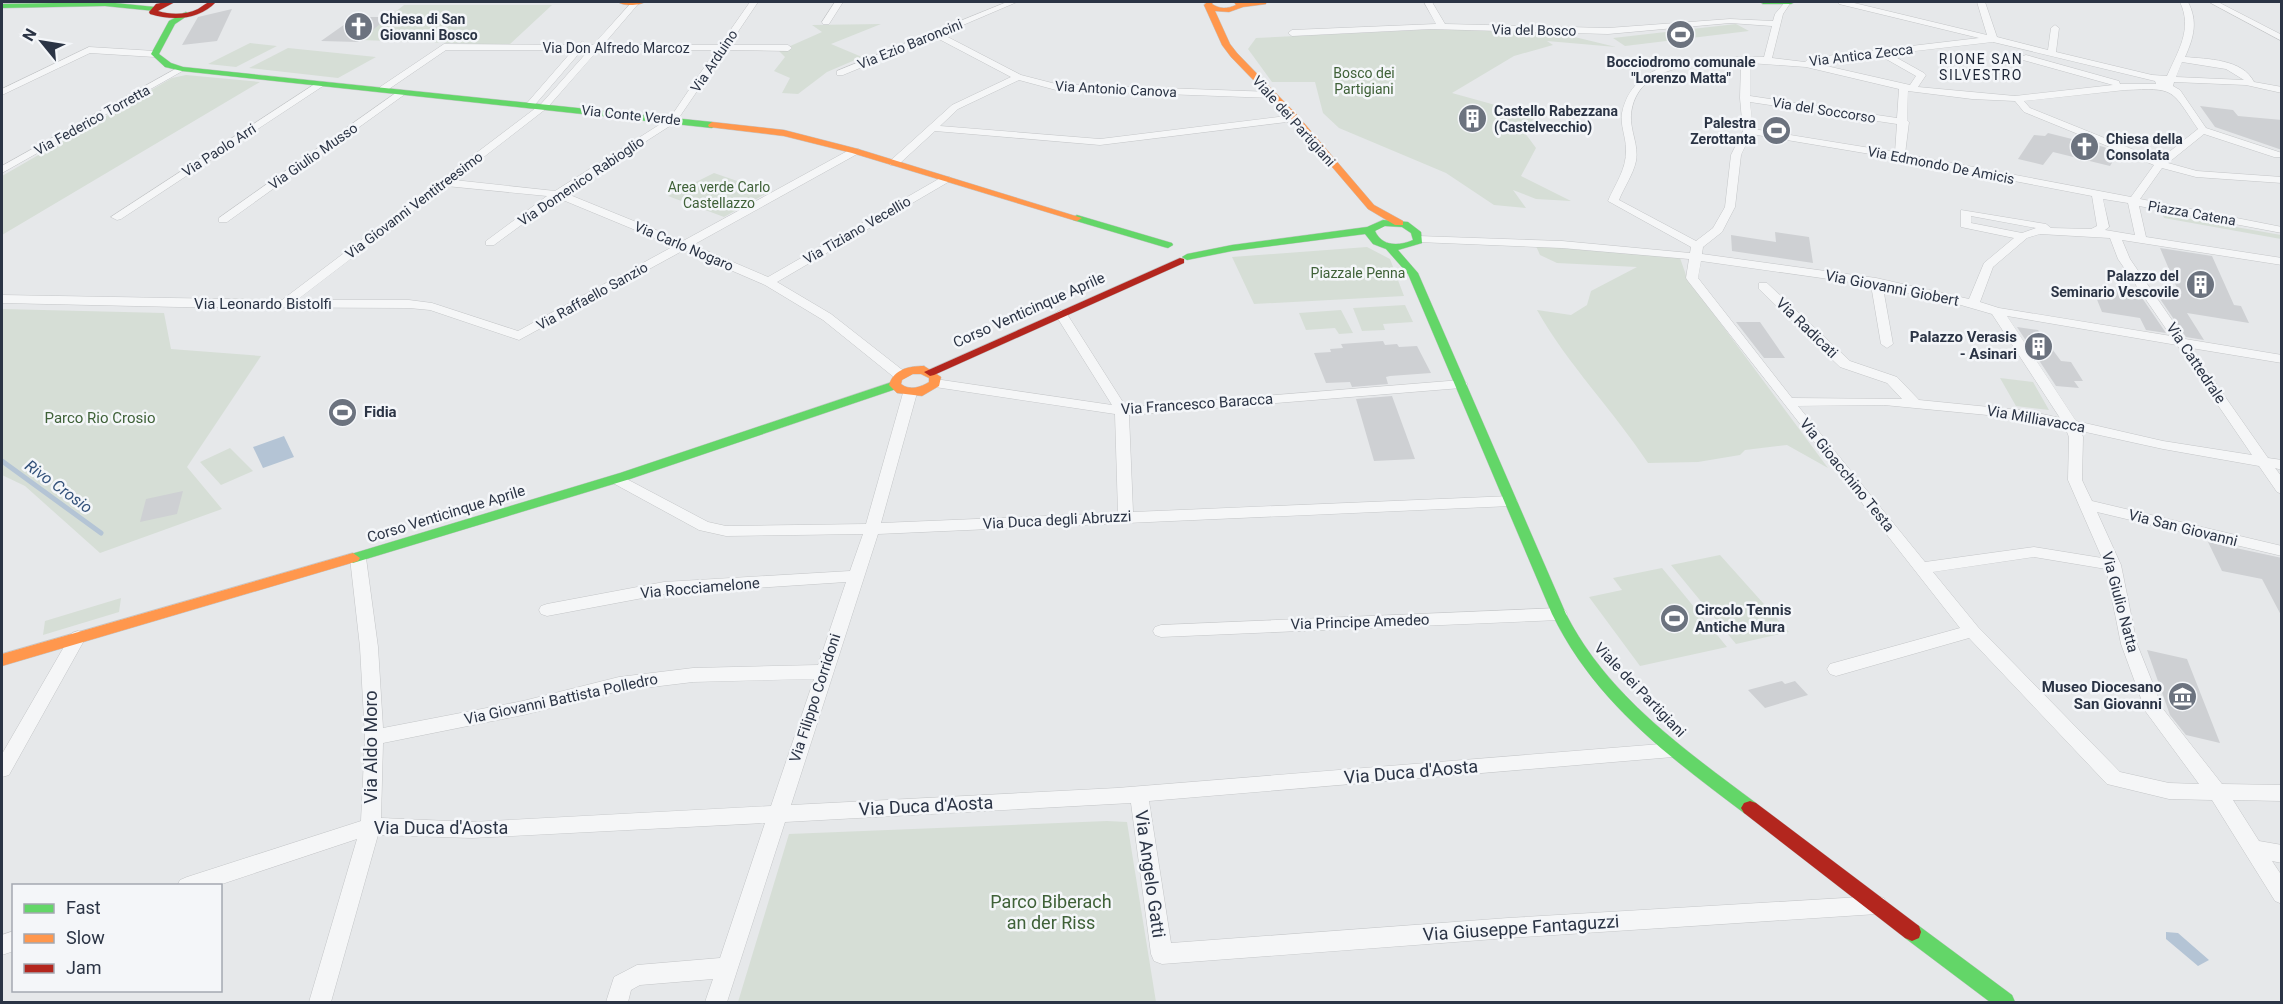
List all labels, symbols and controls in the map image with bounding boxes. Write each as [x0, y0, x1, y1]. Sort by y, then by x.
church icon: Chiesa di San Giovanni Bosco [343, 11, 375, 43]
place label: Chiesa di San Giovanni Bosco [380, 11, 478, 43]
north arrow [12, 12, 72, 72]
street label: Via Ezio Baroncini [855, 16, 965, 72]
sports icon: Bocciodromo comunale "Lorenzo Matta" [1665, 19, 1697, 51]
street label: Via del Bosco [1491, 21, 1577, 39]
text: N [18, 25, 40, 44]
street label: Via Arduino [687, 27, 741, 95]
street label: Via Don Alfredo Marcoz [542, 40, 690, 56]
street label: Via Antica Zecca [1808, 41, 1914, 69]
district label: RIONE SAN SILVESTRO [1939, 51, 2023, 83]
place label: Bocciodromo comunale "Lorenzo Matta" [1606, 54, 1756, 86]
park label: Bosco dei Partigiani [1333, 65, 1395, 97]
street label: Viale dei Partigiani [1249, 73, 1339, 169]
street label: Via Antonio Canova [1055, 78, 1177, 100]
street label: Via Federico Torretta [31, 82, 153, 158]
street label: Via del Soccorso [1771, 94, 1877, 126]
street label: Via Conte Verde [581, 102, 681, 128]
building icon: Castello Rabezzana (Castelvecchio) [1457, 103, 1489, 135]
place label: Castello Rabezzana (Castelvecchio) [1494, 103, 1618, 136]
place label: Palestra Zerottanta [1690, 115, 1757, 147]
sports icon: Palestra Zerottanta [1761, 115, 1793, 147]
street label: Via Giulio Musso [266, 119, 360, 193]
street label: Via Paolo Arri [179, 120, 259, 180]
church icon: Chiesa della Consolata [2069, 131, 2101, 163]
place label: Chiesa della Consolata [2106, 131, 2183, 163]
street label: Via Domenico Rabioglio [515, 133, 647, 229]
street label: Via Edmondo De Amicis [1866, 143, 2016, 187]
street label: Via Giovanni Ventitreesimo [342, 148, 486, 262]
park label: Area verde Carlo Castellazzo [668, 179, 770, 211]
street label: Via Tiziano Vecellio [801, 193, 913, 267]
street label: Piazza Catena [2147, 197, 2237, 229]
street label: Via Carlo Nogaro [632, 218, 736, 274]
street label: Via Raffaello Sanzio [534, 259, 650, 333]
park label: Piazzale Penna [1311, 265, 1405, 281]
street label: Via Giovanni Giobert [1824, 266, 1960, 310]
street label: Corso Venticinque Aprile [950, 268, 1108, 352]
place label: Palazzo del Seminario Vescovile [2051, 268, 2179, 300]
building icon: Palazzo del Seminario Vescovile [2184, 268, 2216, 300]
street label: Via Radicati [1772, 294, 1842, 362]
street label: Via Leonardo Bistolfi [194, 295, 332, 313]
street label: Via Cattedrale [2162, 319, 2230, 407]
place label: Palazzo Verasis - Asinari [1910, 328, 2017, 363]
building icon: Palazzo Verasis - Asinari [2022, 330, 2054, 362]
street label: Via Francesco Baracca [1120, 390, 1274, 418]
sports icon: Fidia [327, 396, 359, 428]
street label: Via Milliavacca [1985, 401, 2087, 437]
place label: Fidia [364, 403, 397, 421]
park label: Parco Rio Crosio [45, 409, 155, 427]
street label: Via Gioacchino Testa [1796, 415, 1898, 535]
water label: Rivo Crosio [21, 456, 96, 517]
street label: Corso Venticinque Aprile [365, 481, 527, 547]
street label: Via San Giovanni [2126, 506, 2240, 550]
street label: Via Duca degli Abruzzi [982, 507, 1132, 533]
street label: Via Giulio Natta [2098, 550, 2142, 654]
street label: Via Rocciamelone [639, 574, 761, 602]
place label: Circolo Tennis Antiche Mura [1695, 601, 1792, 636]
sports icon: Circolo Tennis Antiche Mura [1658, 603, 1690, 635]
street label: Via Principe Amedeo [1290, 611, 1430, 633]
street label: Via Filippo Corridoni [786, 631, 844, 765]
street label: Viale dei Partigiani [1590, 639, 1690, 741]
street label: Via Giovanni Battista Polledro [463, 670, 659, 728]
place label: Museo Diocesano San Giovanni [2042, 678, 2162, 713]
museum icon: Museo Diocesano San Giovanni [2167, 680, 2199, 712]
street label: Via Aldo Moro [360, 690, 381, 804]
street label: Via Duca d'Aosta [1343, 755, 1479, 788]
street label: Via Duca d'Aosta [858, 791, 994, 820]
street label: Via Angelo Gatti [1131, 809, 1170, 939]
street label: Via Duca d'Aosta [374, 817, 508, 838]
legend [12, 884, 222, 992]
park label: Parco Biberach an der Riss [990, 891, 1112, 933]
text: Fast [66, 897, 101, 918]
street label: Via Giuseppe Fantaguzzi [1422, 910, 1620, 945]
text: Slow [66, 927, 105, 948]
text: Jam [66, 957, 102, 978]

